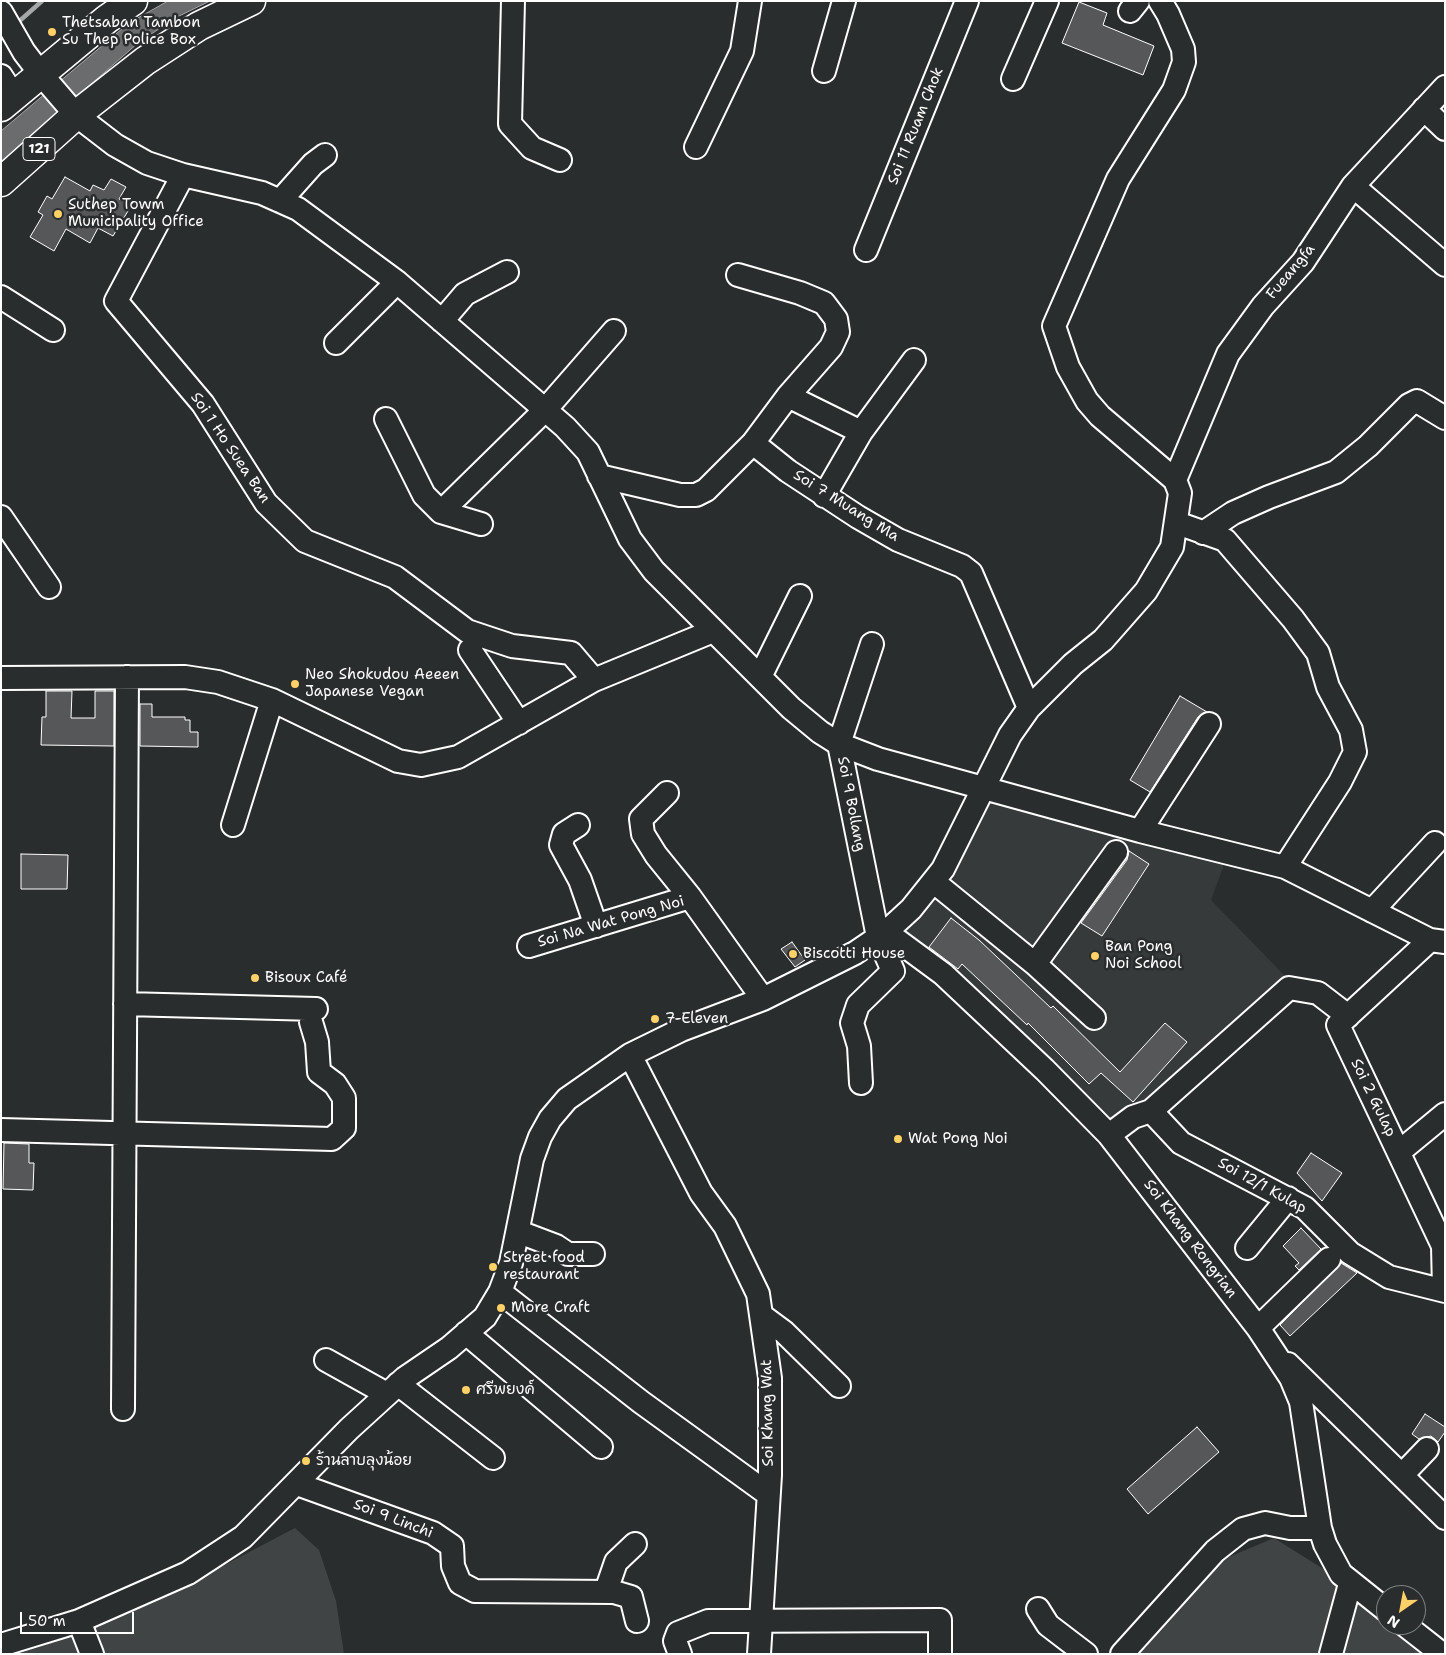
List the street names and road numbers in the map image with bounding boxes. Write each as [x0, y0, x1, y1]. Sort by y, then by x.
street label: Soi 11 Ruam Chok [884, 65, 948, 187]
road number: 121 [23, 138, 55, 160]
street label: Fueangfa [1263, 241, 1319, 303]
street label: Soi 1 Ho Suea Ban [186, 389, 274, 507]
street label: Soi 7 Muang Ma [790, 466, 902, 546]
street label: Soi 9 Bollang [833, 755, 869, 853]
street label: Soi Na Wat Pong Noi [536, 892, 686, 952]
street label: Soi 2 Gulap [1346, 1056, 1400, 1140]
street label: Soi 12/1 Kulap [1214, 1154, 1310, 1218]
street label: Soi Khang Rongrian [1140, 1176, 1240, 1302]
street label: Soi Khang Wat [758, 1359, 778, 1467]
street label: Soi 9 Linchi [351, 1496, 435, 1542]

